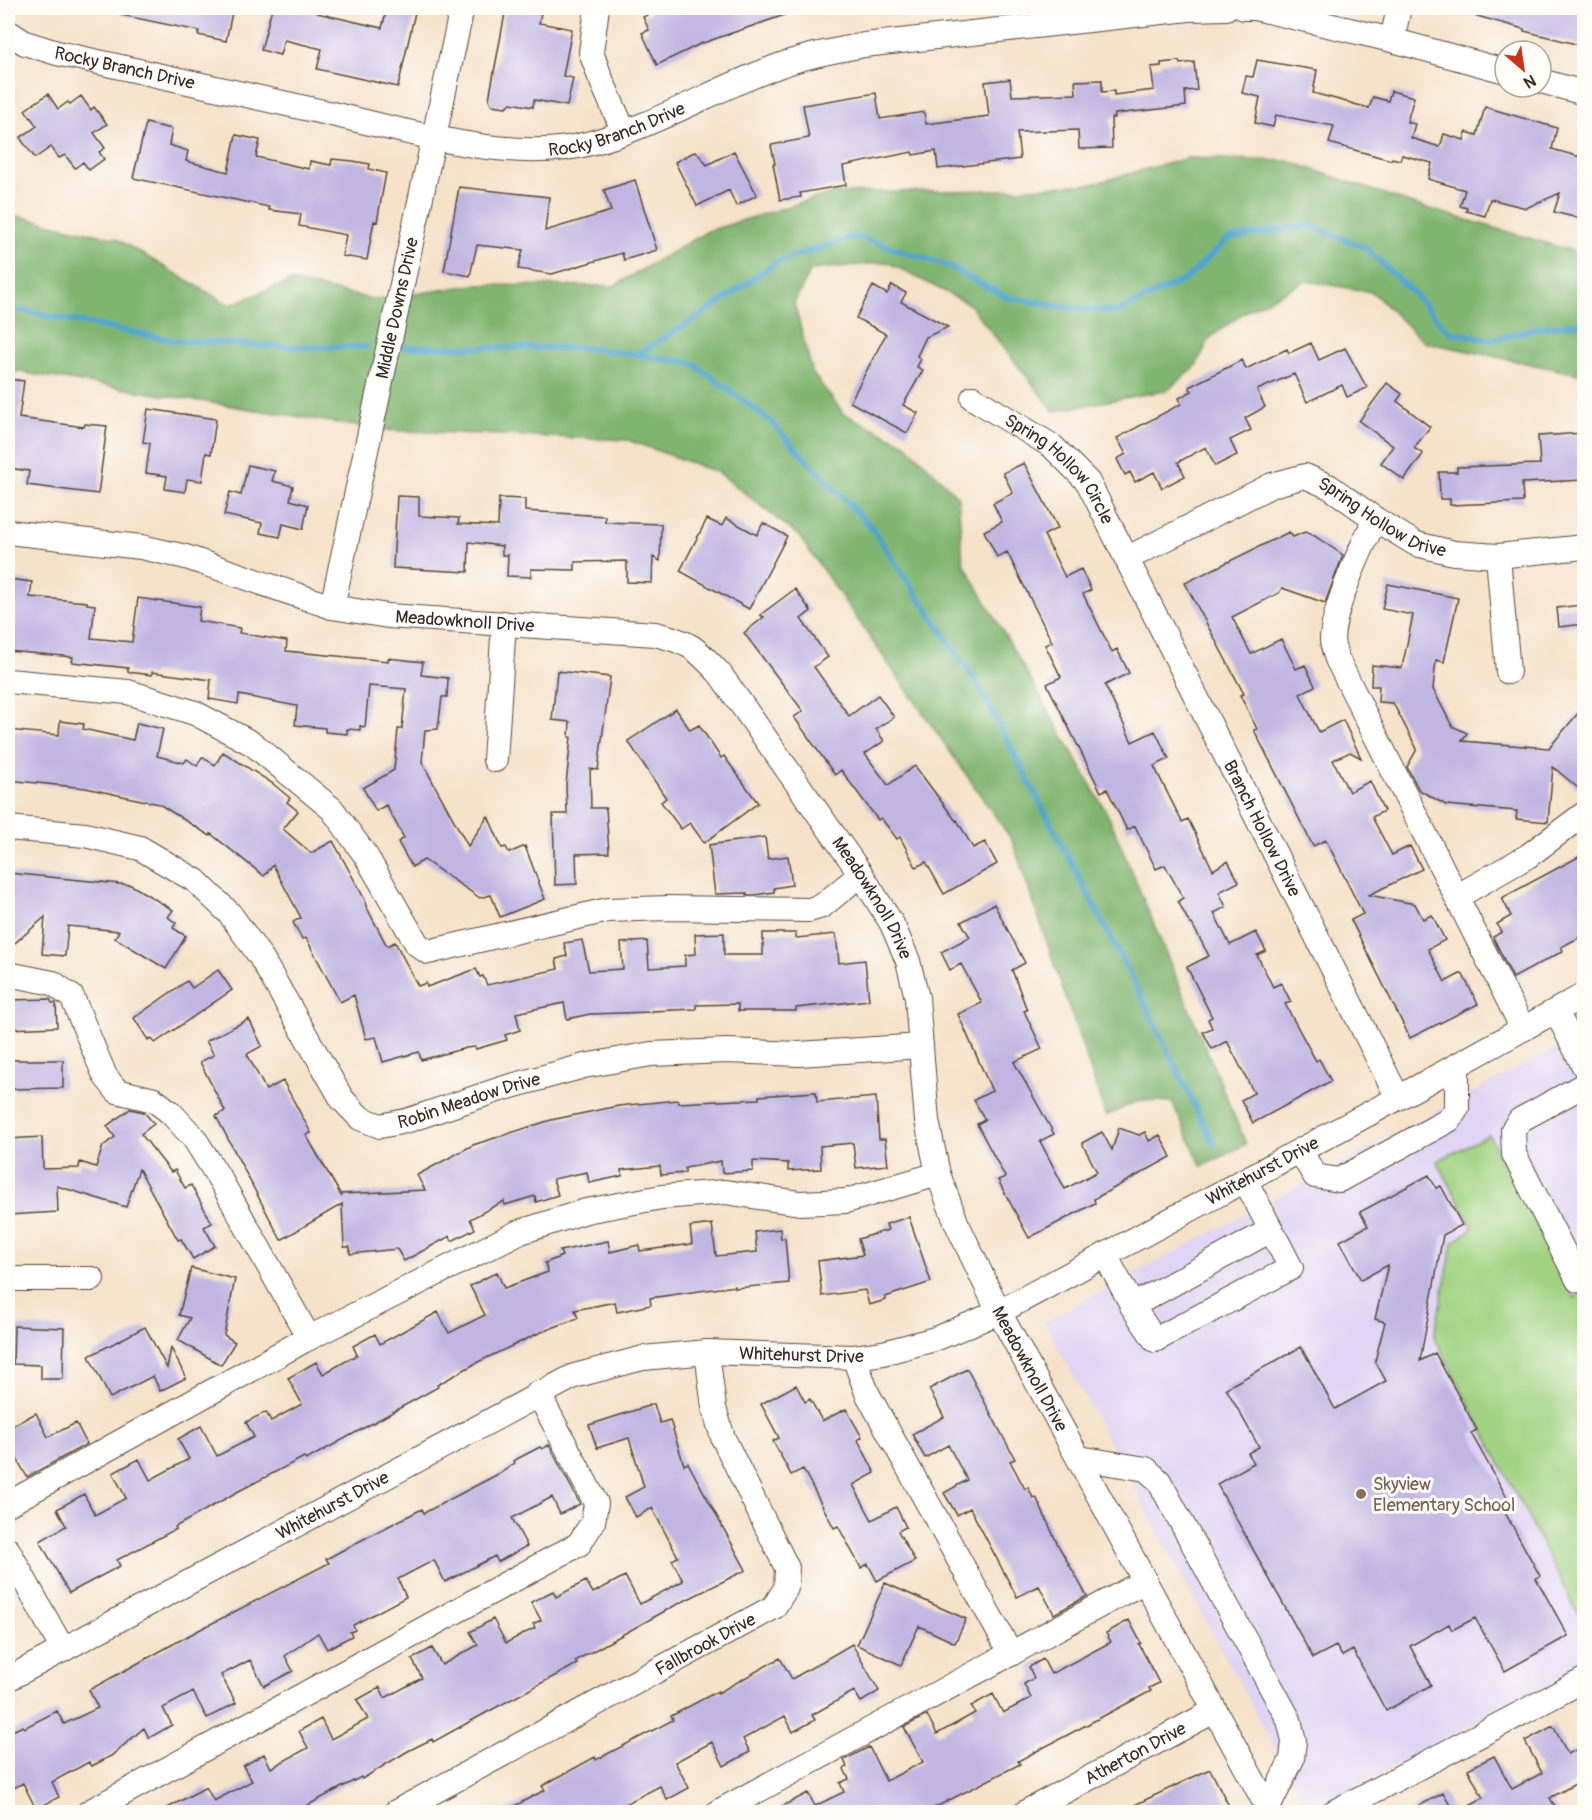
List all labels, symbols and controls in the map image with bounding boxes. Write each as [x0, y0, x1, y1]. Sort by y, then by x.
north arrow [1493, 39, 1553, 99]
street label: Rocky Branch Drive [52, 42, 197, 95]
text: N [1520, 70, 1539, 93]
street label: Rocky Branch Drive [548, 97, 689, 162]
street label: Middle Downs Drive [371, 235, 424, 381]
street label: Spring Hollow Circle [1000, 409, 1118, 528]
street label: Spring Hollow Drive [1315, 472, 1448, 563]
street label: Meadowknoll Drive [395, 606, 535, 638]
street label: Branch Hollow Drive [1218, 756, 1306, 901]
street label: Meadowknoll Drive [826, 832, 917, 963]
street label: Robin Meadow Drive [396, 1068, 543, 1134]
street label: Whitehurst Drive [1202, 1132, 1323, 1211]
street label: Meadowknoll Drive [986, 1303, 1073, 1436]
street label: Whitehurst Drive [738, 1342, 865, 1369]
street label: Whitehurst Drive [272, 1466, 393, 1545]
place label: Skyview Elementary School [1373, 1473, 1515, 1517]
marker: Skyview Elementary School [1354, 1487, 1368, 1501]
street label: Fallbrook Drive [651, 1608, 760, 1681]
street label: Atherton Drive [1081, 1717, 1190, 1790]

